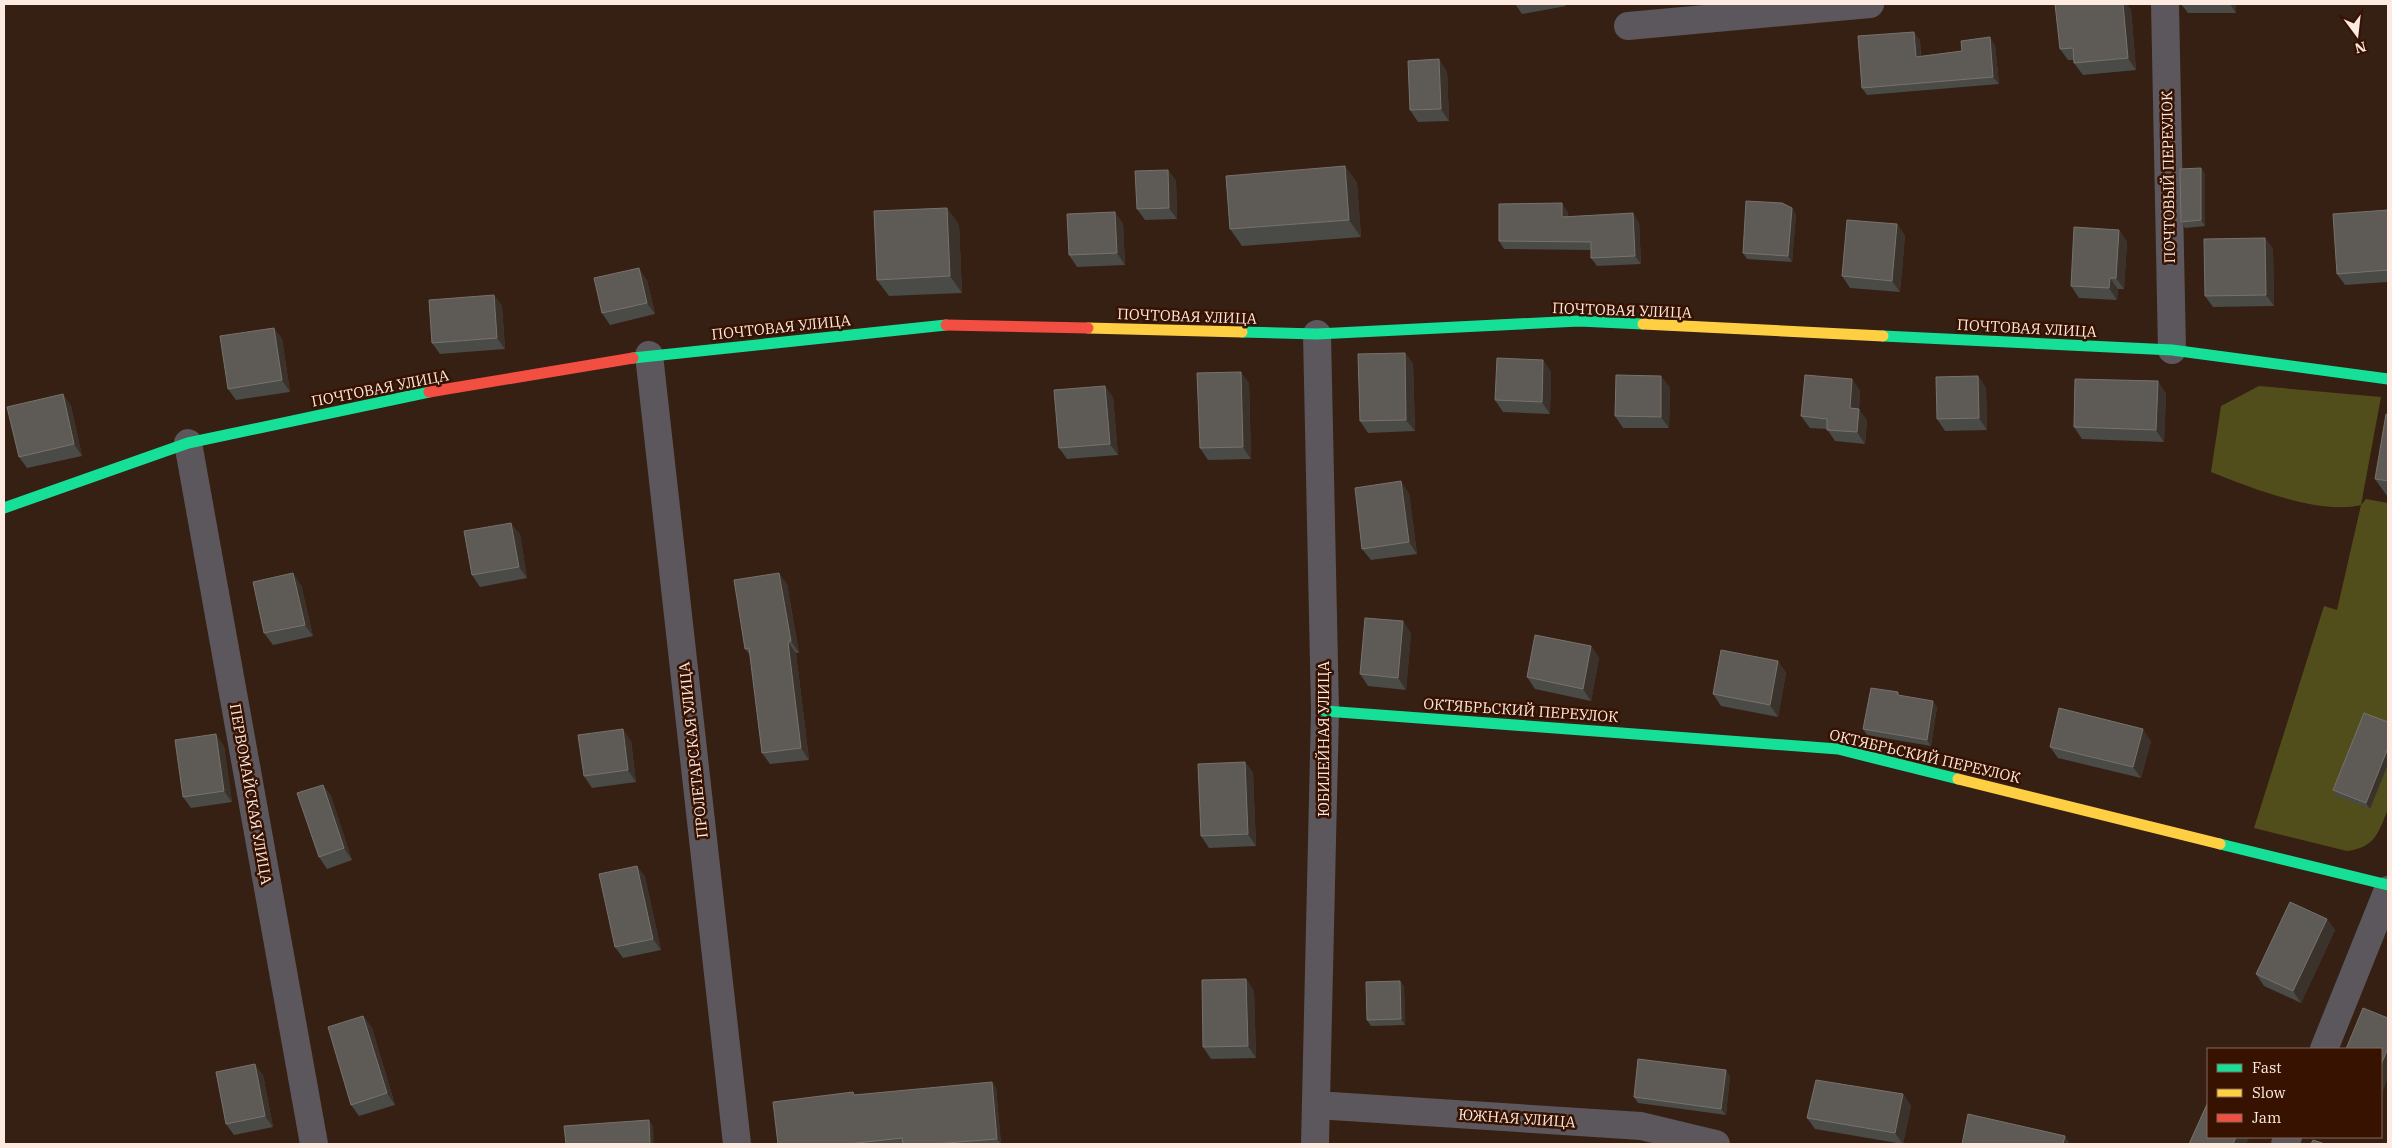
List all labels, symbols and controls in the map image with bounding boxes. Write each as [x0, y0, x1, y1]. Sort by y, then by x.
north arrow [2332, 10, 2382, 60]
text: N [2353, 37, 2368, 58]
street label: ПОЧТОВЫЙ ПЕРЕУЛОК [2157, 90, 2179, 263]
street label: ПОЧТОВАЯ УЛИЦА [1552, 298, 1693, 322]
street label: ПОЧТОВАЯ УЛИЦА [1117, 304, 1258, 328]
street label: ПОЧТОВАЯ УЛИЦА [710, 310, 852, 344]
street label: ПОЧТОВАЯ УЛИЦА [1957, 315, 2098, 341]
street label: ПОЧТОВАЯ УЛИЦА [310, 365, 451, 411]
street label: ПРОЛЕТАРСКАЯ УЛИЦА [674, 660, 712, 839]
street label: ЮБИЛЕЙНАЯ УЛИЦА [1314, 660, 1333, 817]
street label: ОКТЯБРЬСКИЙ ПЕРЕУЛОК [1423, 694, 1620, 726]
street label: ПЕРВОМАЙСКАЯ УЛИЦА [226, 702, 276, 887]
street label: ОКТЯБРЬСКИЙ ПЕРЕУЛОК [1828, 725, 2023, 787]
legend [2207, 1048, 2382, 1138]
text: Fast [2252, 1058, 2282, 1077]
text: Slow [2252, 1083, 2286, 1102]
street label: ЮЖНАЯ УЛИЦА [1458, 1104, 1577, 1132]
text: Jam [2252, 1108, 2281, 1127]

